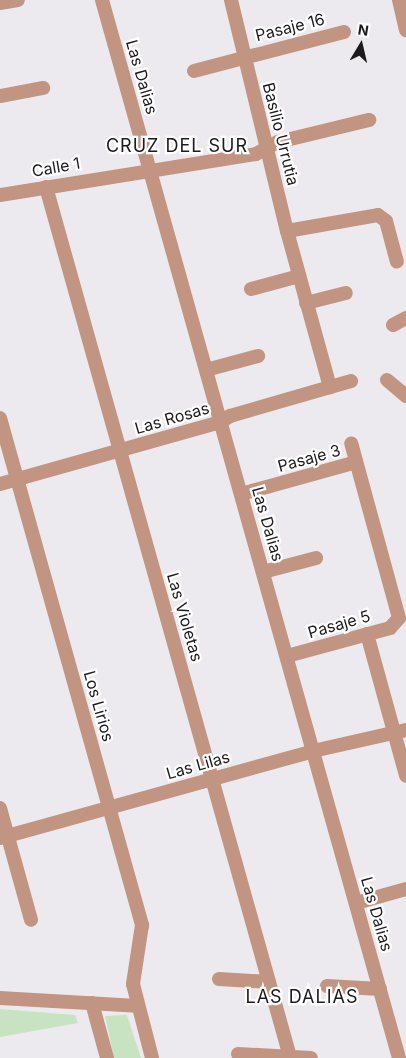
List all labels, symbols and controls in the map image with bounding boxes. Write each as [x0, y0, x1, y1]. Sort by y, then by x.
street label: Pasaje 16 [253, 9, 327, 45]
north arrow [336, 20, 386, 70]
text: N [357, 20, 370, 39]
street label: Las Dalias [122, 37, 162, 117]
street label: Basilio Urrutia [259, 81, 303, 187]
district label: CRUZ DEL SUR [104, 135, 250, 157]
street label: Calle 1 [30, 153, 82, 181]
street label: Las Rosas [133, 398, 211, 438]
street label: Pasaje 3 [276, 440, 342, 476]
street label: Las Dalias [248, 484, 288, 564]
street label: Las Violetas [163, 570, 207, 664]
street label: Pasaje 5 [306, 606, 372, 642]
street label: Los Lirios [80, 668, 118, 744]
street label: Las Lilas [164, 747, 232, 783]
street label: Las Dalias [357, 874, 397, 954]
district label: LAS DALIAS [244, 986, 360, 1008]

